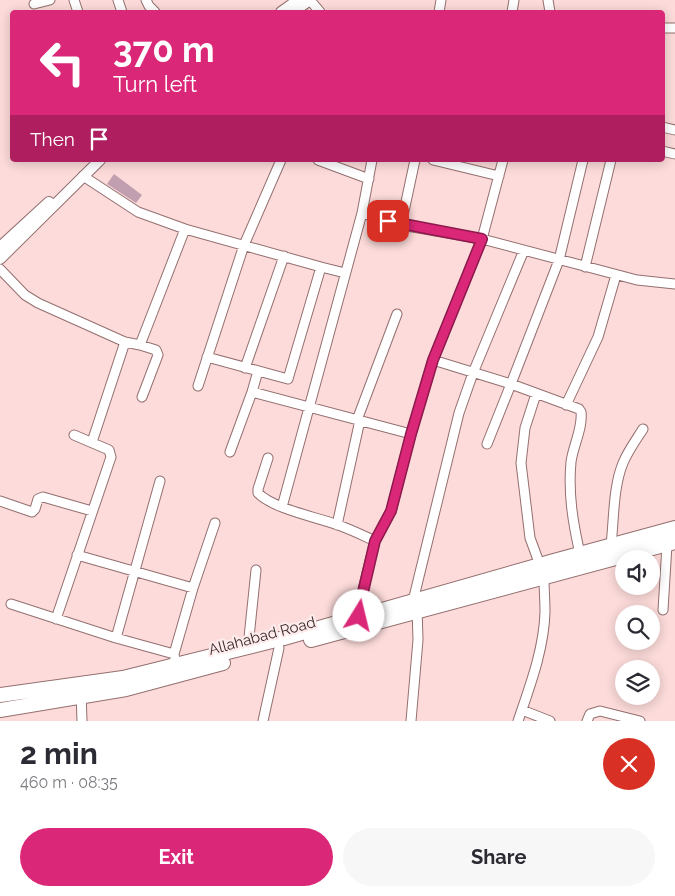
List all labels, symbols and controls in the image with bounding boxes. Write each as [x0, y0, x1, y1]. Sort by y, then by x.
text: 370 m [113, 29, 215, 70]
icon: left [30, 30, 95, 95]
text: Turn left [113, 71, 197, 97]
icon: arrive [85, 125, 113, 153]
text: Then [30, 128, 75, 150]
pin [367, 200, 409, 242]
icon: arrive [374, 207, 402, 235]
map controls [615, 550, 660, 705]
button: sound [615, 550, 660, 595]
position arrow [332, 589, 384, 641]
button: search [615, 605, 660, 650]
street label: Allahabad Road [207, 613, 317, 659]
button: layers [615, 660, 660, 705]
text: 2 min [20, 736, 98, 771]
button: close [603, 738, 655, 790]
text: 460 m · 08:35 [20, 773, 118, 792]
button: Exit [20, 828, 333, 886]
button: Share [343, 828, 655, 886]

